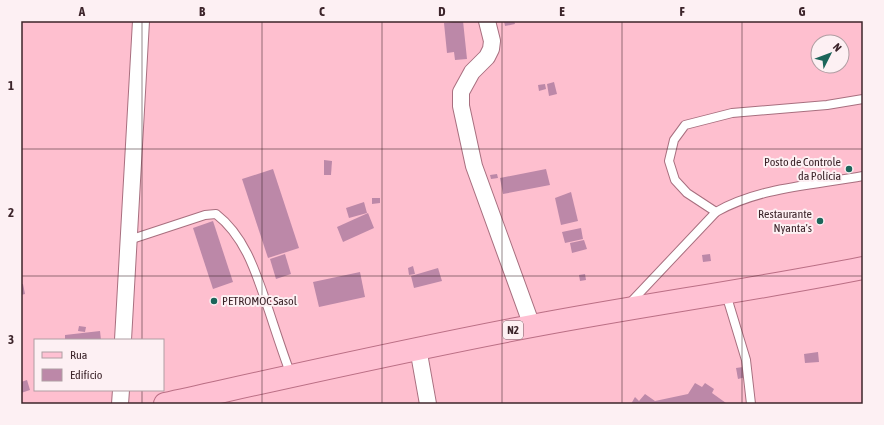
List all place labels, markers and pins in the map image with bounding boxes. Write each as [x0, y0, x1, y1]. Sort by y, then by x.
place label: Posto de Controle da Polícia [764, 155, 841, 183]
marker: Posto de Controle da Polícia [844, 164, 854, 174]
place label: Restaurante Nyanta's [758, 207, 812, 235]
marker: Restaurante Nyanta's [815, 216, 825, 226]
place label: PETROMOC Sasol [222, 294, 298, 308]
marker: PETROMOC Sasol [209, 296, 219, 306]

